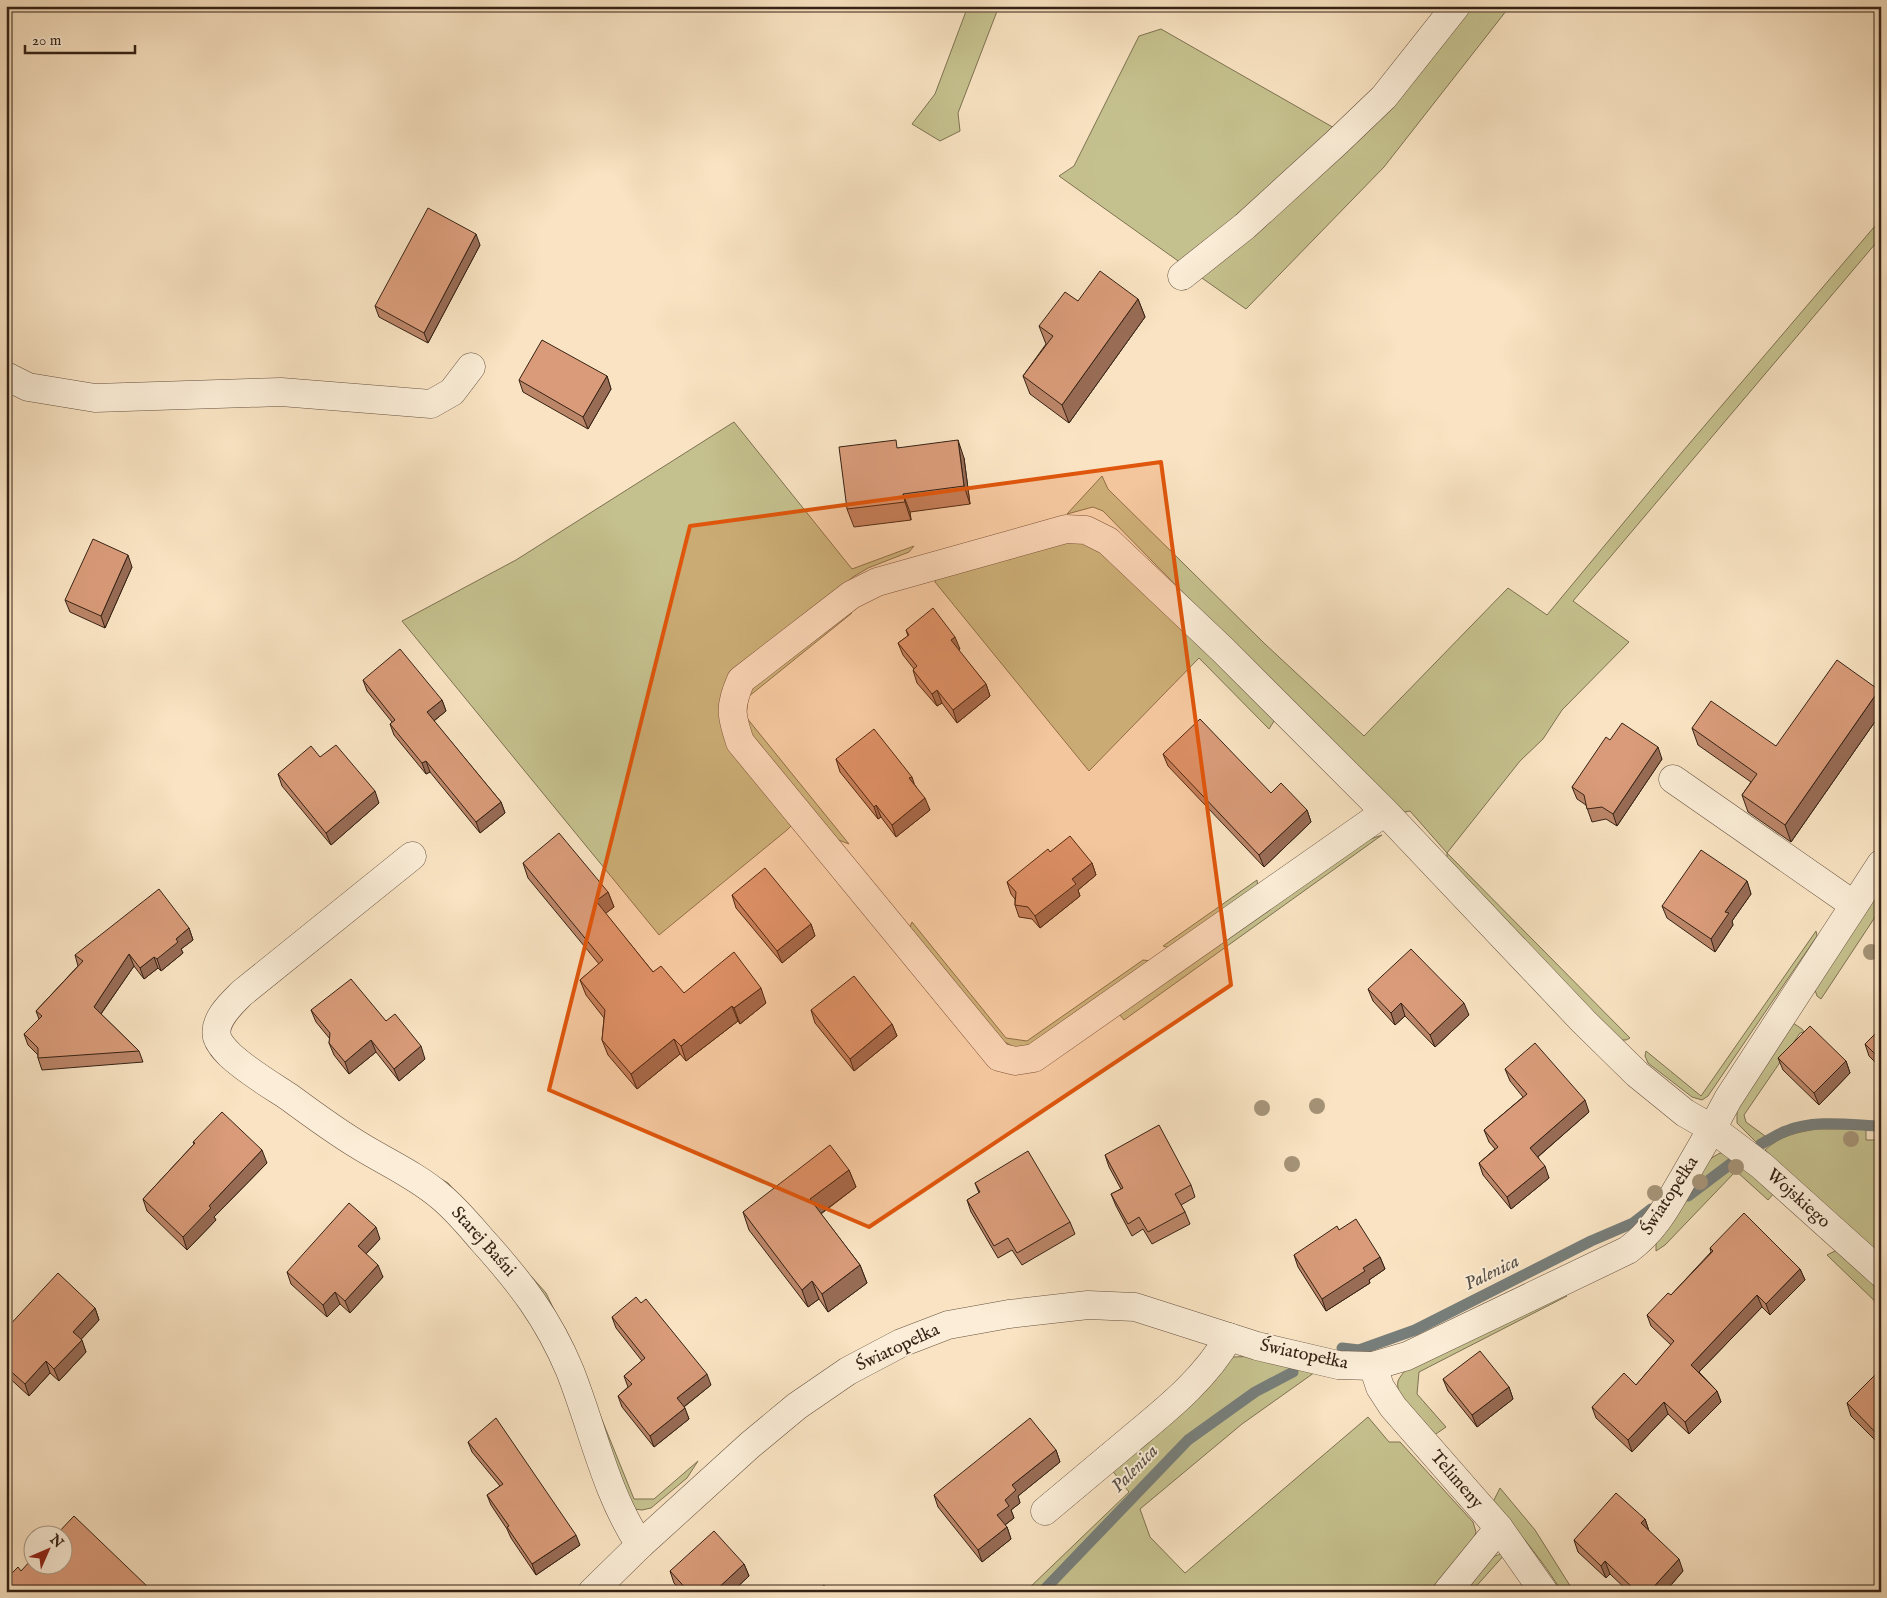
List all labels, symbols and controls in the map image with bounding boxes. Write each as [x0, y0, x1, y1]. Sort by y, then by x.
scale bar [25, 22, 135, 54]
text: 20 m [32, 31, 62, 50]
street label: Światopełka [1634, 1151, 1704, 1240]
street label: Wojskiego [1761, 1164, 1835, 1234]
street label: Starej Baśni [445, 1202, 521, 1282]
water label: Palenica [1461, 1249, 1523, 1297]
street label: Światopełka [852, 1317, 944, 1377]
street label: Światopełka [1258, 1332, 1351, 1376]
water label: Palenica [1106, 1440, 1164, 1498]
street label: Telimeny [1424, 1446, 1488, 1514]
north arrow [22, 1526, 72, 1576]
text: N [45, 1530, 67, 1552]

